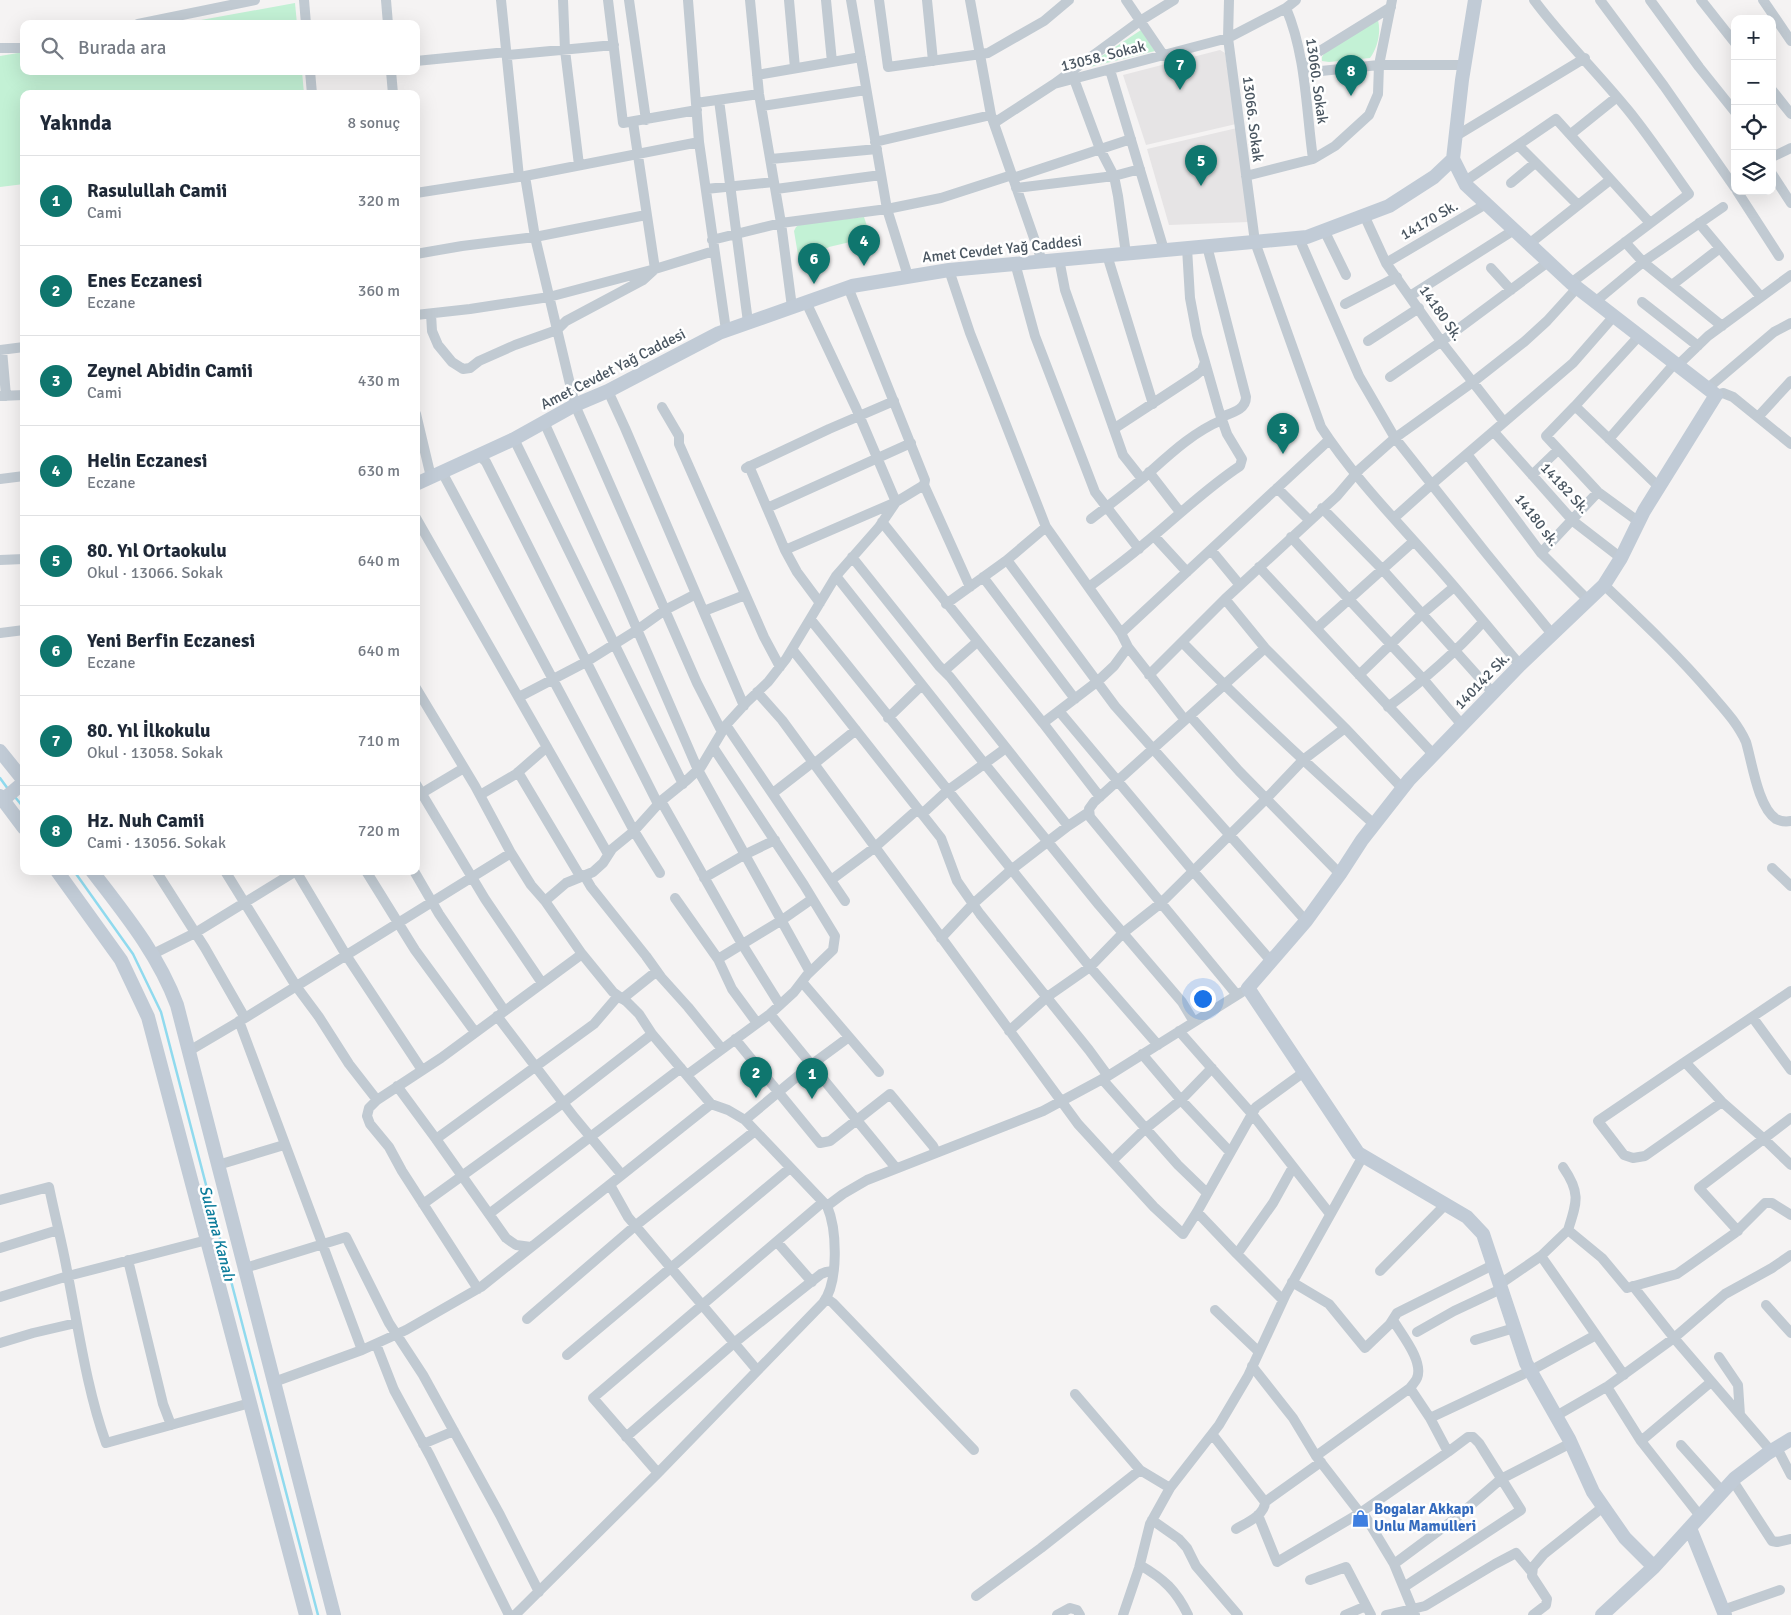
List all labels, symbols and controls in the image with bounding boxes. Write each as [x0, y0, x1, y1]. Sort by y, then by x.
map controls [1731, 15, 1776, 195]
button: + [1731, 15, 1776, 60]
search box [20, 20, 420, 75]
icon: search [38, 34, 66, 62]
text: Burada ara [78, 36, 166, 60]
street label: 13058. Sokak [1059, 37, 1148, 75]
street label: 13060. Sokak [1302, 37, 1332, 126]
pin: 7 [1164, 49, 1196, 90]
pin: 8 [1335, 55, 1367, 96]
button: − [1731, 60, 1776, 105]
street label: 13066. Sokak [1239, 75, 1267, 164]
button: locate [1731, 105, 1776, 150]
text: Yakında [40, 110, 112, 136]
text: 8 sonuç [348, 113, 400, 133]
pin: 5 [1185, 145, 1217, 186]
button: layers [1731, 150, 1776, 195]
text: Rasulullah Camii [87, 179, 227, 203]
text: 1 [52, 191, 60, 211]
text: 320 m [358, 191, 400, 211]
street label: 14170 Sk. [1397, 196, 1461, 244]
text: Cami [87, 203, 122, 223]
pin: 4 [848, 225, 880, 266]
street label: Amet Cevdet Yağ Caddesi [921, 232, 1083, 266]
pin: 6 [798, 243, 830, 284]
text: Enes Eczanesi [87, 269, 202, 293]
text: 2 [52, 281, 60, 301]
text: 360 m [358, 281, 400, 301]
street label: 14180 Sk. [1415, 282, 1467, 344]
text: Eczane [87, 293, 135, 313]
street label: Amet Cevdet Yağ Caddesi [537, 325, 689, 413]
text: Zeynel Abidin Camii [87, 359, 253, 383]
text: 3 [52, 371, 60, 391]
text: 430 m [358, 371, 400, 391]
text: Cami [87, 383, 122, 403]
pin: 3 [1267, 413, 1299, 454]
text: Helin Eczanesi [87, 449, 207, 473]
street label: 14182 Sk. [1537, 459, 1593, 517]
text: 4 [52, 461, 60, 481]
text: 630 m [358, 461, 400, 481]
text: Eczane [87, 473, 135, 493]
street label: 14180 sk. [1511, 490, 1563, 550]
text: 80. Yıl Ortaokulu [87, 539, 227, 563]
text: 5 [52, 551, 60, 571]
text: 640 m [358, 551, 400, 571]
text: Okul · 13066. Sokak [87, 563, 223, 583]
text: Yeni Berfin Eczanesi [87, 629, 255, 653]
text: 6 [52, 641, 60, 661]
text: 640 m [358, 641, 400, 661]
street label: 140142 Sk. [1451, 649, 1513, 713]
text: Eczane [87, 653, 135, 673]
text: 80. Yıl İlkokulu [87, 719, 211, 743]
text: 7 [52, 731, 60, 751]
text: 710 m [358, 731, 400, 751]
text: Okul · 13058. Sokak [87, 743, 223, 763]
text: Hz. Nuh Camii [87, 809, 204, 833]
text: 8 [52, 821, 60, 841]
text: 720 m [358, 821, 400, 841]
text: Cami · 13056. Sokak [87, 833, 226, 853]
your location [1190, 986, 1216, 1012]
pin: 2 [740, 1057, 772, 1098]
pin: 1 [796, 1058, 828, 1099]
water label: Sulama Kanalı [195, 1183, 240, 1284]
place label: Bogalar Akkapı Unlu Mamulleri [1374, 1500, 1476, 1535]
shop icon: Bogalar Akkapı Unlu Mamulleri [1350, 1508, 1370, 1528]

